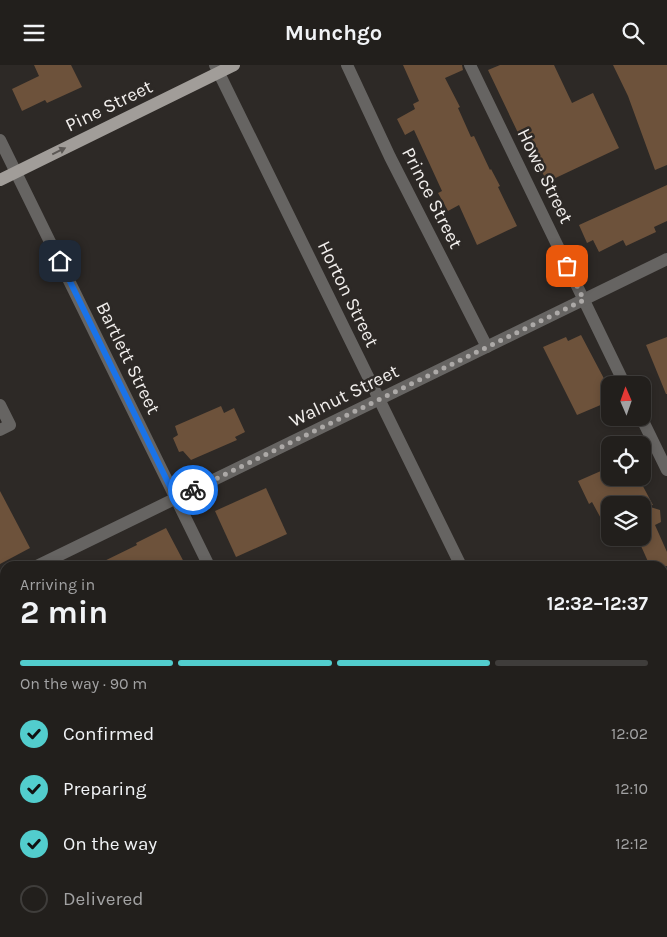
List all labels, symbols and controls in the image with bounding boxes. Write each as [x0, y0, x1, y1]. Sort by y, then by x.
icon: menu [20, 19, 48, 47]
icon: search [619, 19, 647, 47]
text: Munchgo [285, 20, 382, 46]
street label: Pine Street [62, 75, 156, 137]
street label: Howe Street [512, 125, 578, 227]
street label: Prince Street [397, 144, 467, 252]
one-way arrow [52, 147, 66, 155]
street label: Horton Street [313, 237, 383, 351]
pin [39, 240, 81, 282]
pin [546, 245, 588, 287]
icon: home [46, 247, 74, 275]
icon: bag [553, 252, 581, 280]
street label: Bartlett Street [91, 298, 165, 418]
street label: Walnut Street [286, 360, 402, 432]
north arrow [601, 376, 651, 426]
map controls [601, 376, 651, 546]
button: locate [601, 436, 651, 486]
courier [168, 465, 218, 515]
icon: bike [179, 476, 207, 504]
button: layers [601, 496, 651, 546]
text: Arriving in [20, 575, 95, 594]
text: 12:32–12:37 [547, 593, 648, 615]
text: 2 min [20, 594, 108, 631]
text: On the way · 90 m [20, 674, 147, 693]
icon: check [20, 720, 48, 748]
text: Confirmed [63, 723, 154, 745]
text: 12:02 [611, 724, 648, 743]
icon: check [20, 775, 48, 803]
text: Preparing [63, 778, 146, 800]
text: 12:10 [615, 779, 648, 798]
icon: check [20, 830, 48, 858]
text: On the way [63, 833, 157, 855]
text: 12:12 [615, 834, 648, 853]
text: Delivered [63, 888, 143, 910]

